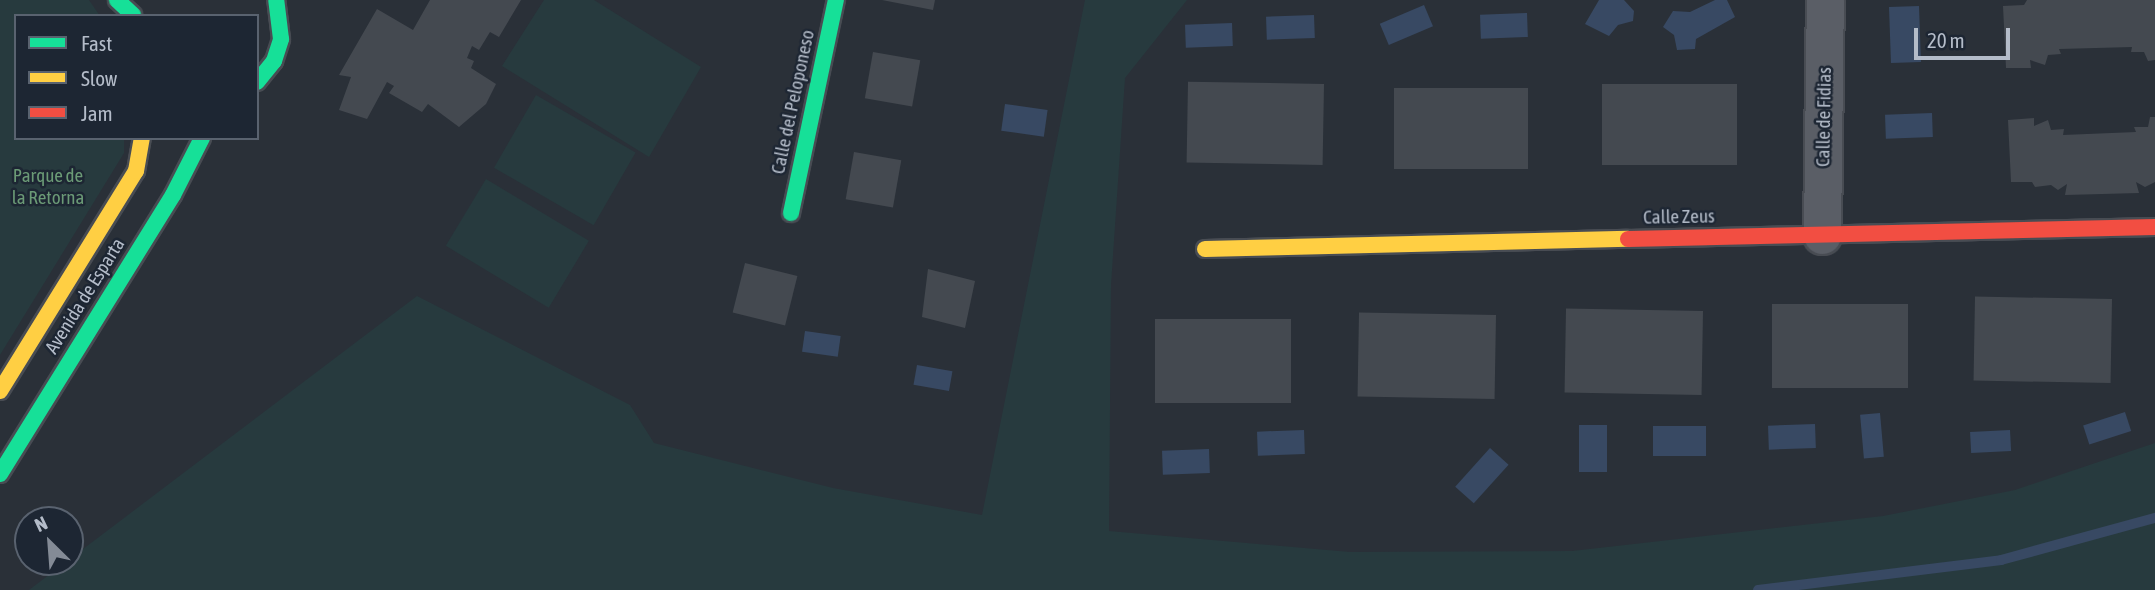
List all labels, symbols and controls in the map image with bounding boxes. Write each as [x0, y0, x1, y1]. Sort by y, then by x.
legend [14, 14, 259, 140]
scale bar [1917, 14, 2013, 58]
street label: Calle del Peloponeso [767, 28, 819, 176]
text: 20 m [1927, 28, 1965, 52]
text: Fast [81, 31, 112, 55]
text: Slow [81, 66, 117, 90]
street label: Calle de Fidias [1812, 67, 1836, 167]
text: Jam [81, 101, 113, 125]
park label: Parque de la Retorna [12, 165, 84, 209]
street label: Calle Zeus [1643, 205, 1715, 229]
street label: Avenida de Esparta [40, 234, 130, 358]
north arrow [14, 506, 84, 576]
text: N [31, 511, 51, 536]

